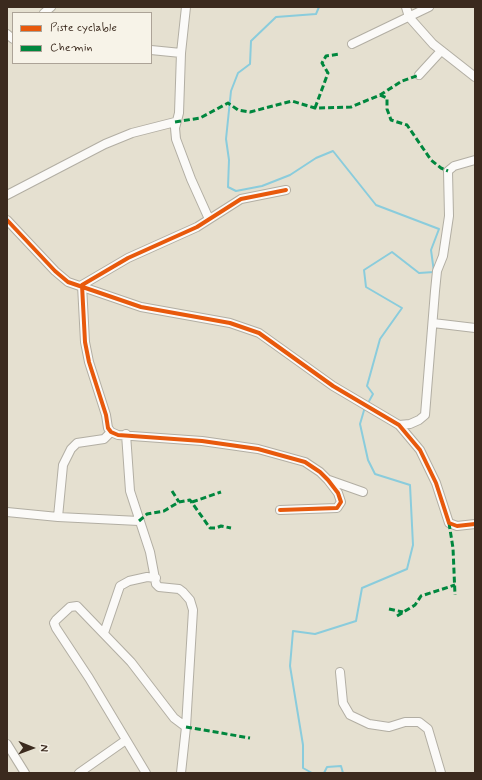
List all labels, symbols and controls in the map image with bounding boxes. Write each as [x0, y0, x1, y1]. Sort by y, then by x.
legend [12, 12, 152, 64]
text: Piste cyclable [50, 20, 117, 36]
text: Chemin [50, 40, 93, 56]
north arrow [12, 728, 52, 768]
text: N [37, 744, 51, 752]

